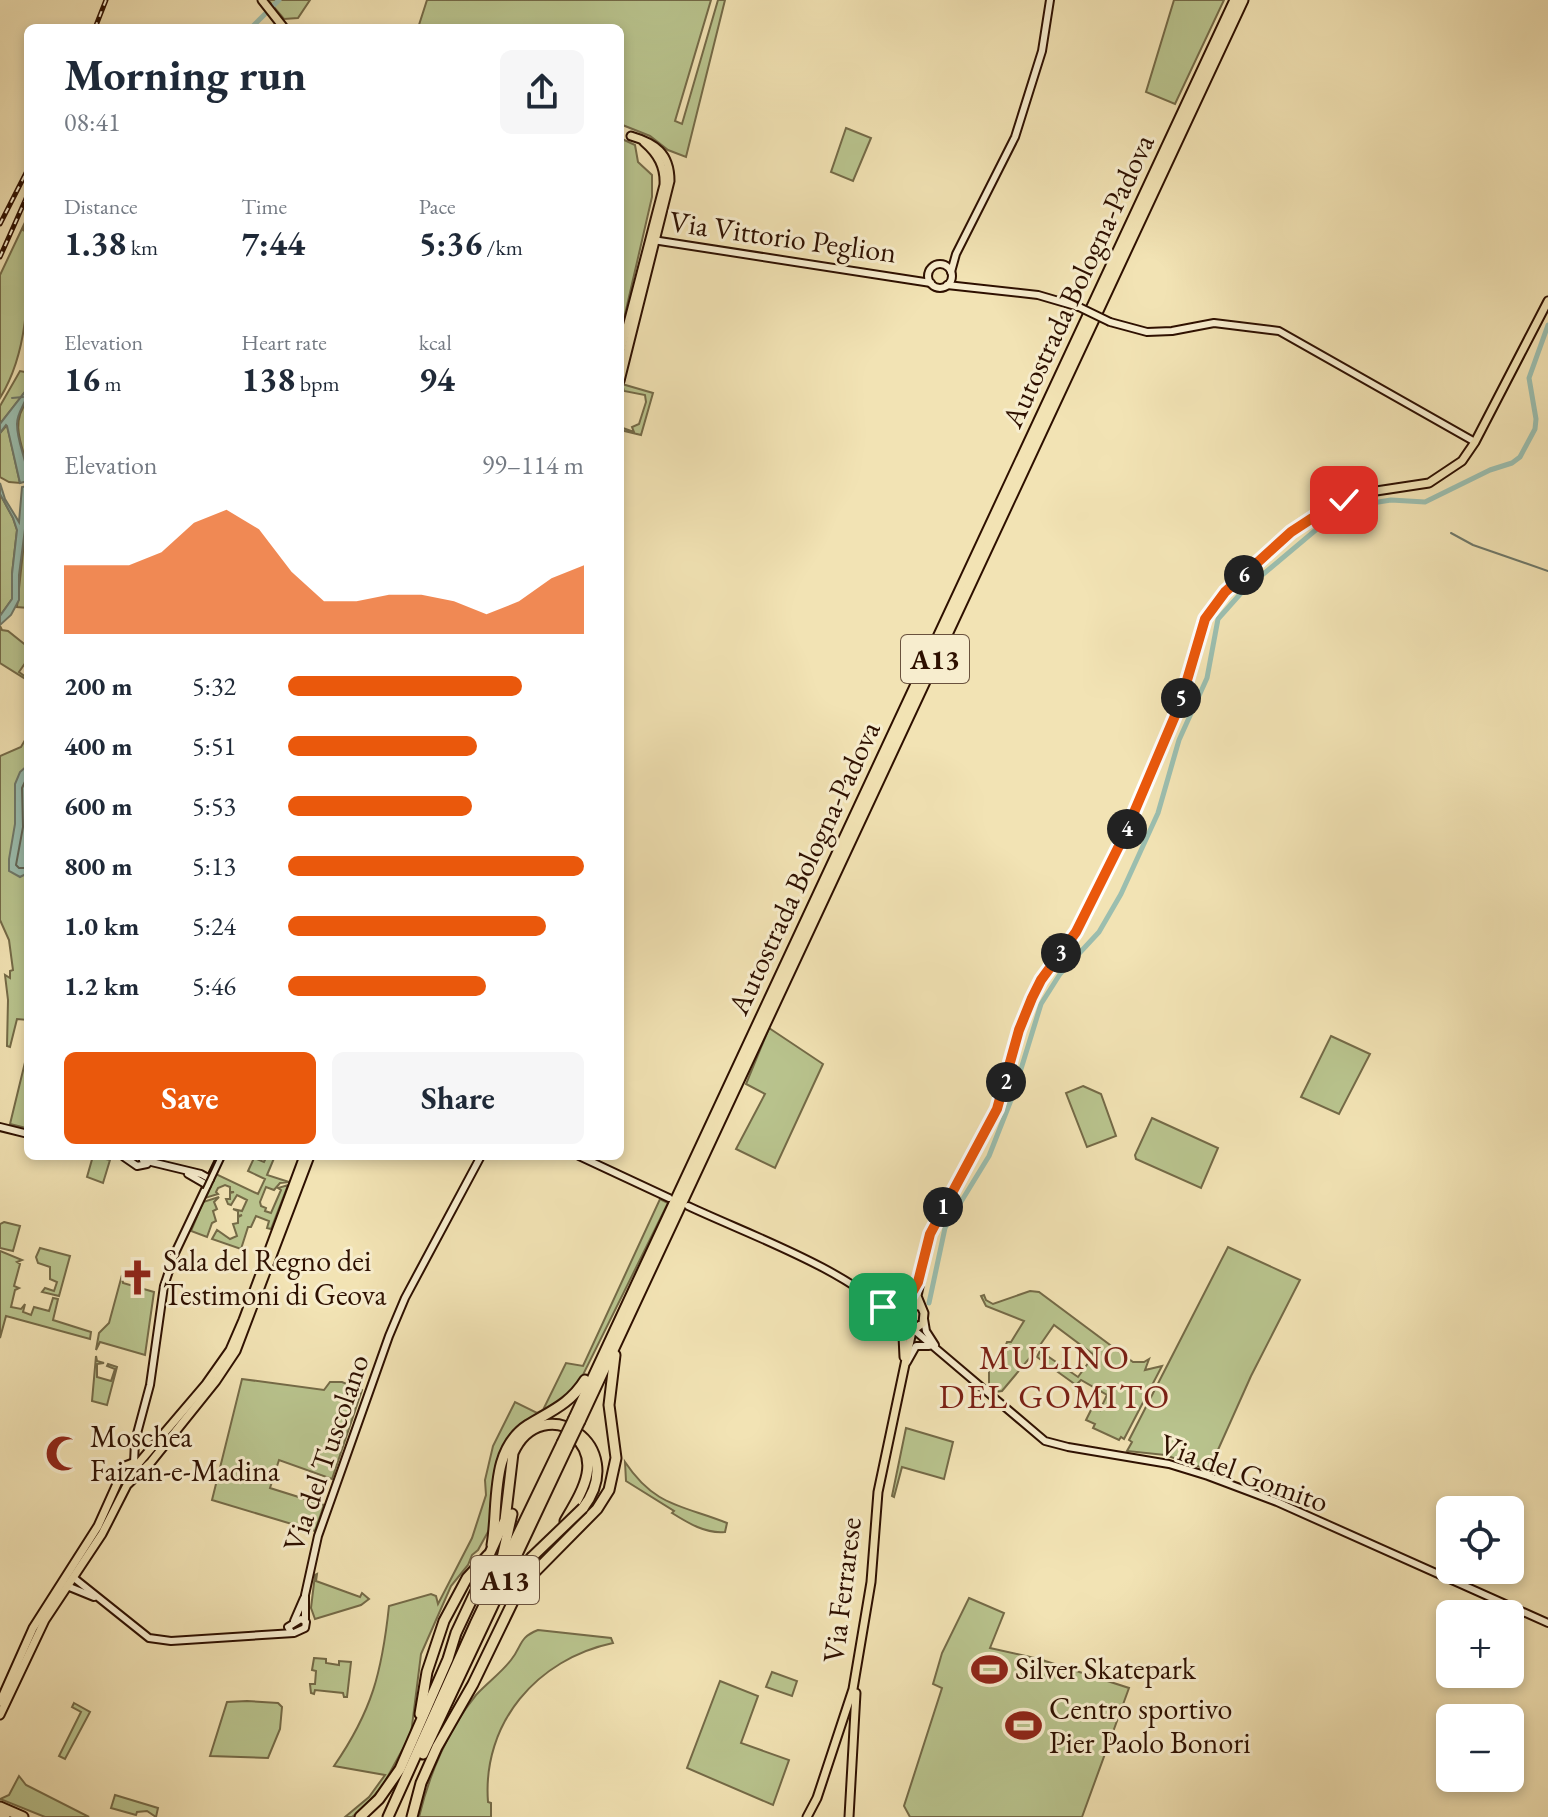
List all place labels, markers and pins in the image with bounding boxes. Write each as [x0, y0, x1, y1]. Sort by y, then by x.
pin [1310, 466, 1378, 534]
pin: 6 [1224, 555, 1264, 595]
pin: 5 [1161, 678, 1201, 718]
pin: 4 [1107, 809, 1147, 849]
pin: 3 [1041, 933, 1081, 973]
pin: 2 [986, 1062, 1026, 1102]
pin: 1 [923, 1187, 963, 1227]
place label: Sala del Regno dei Testimoni di Geova [163, 1241, 386, 1314]
church icon: Sala del Regno dei Testimoni di Geova [118, 1259, 156, 1297]
pin [849, 1273, 917, 1341]
place label: Moschea Faizan-e-Madina [90, 1417, 280, 1490]
mosque icon: Moschea Faizan-e-Madina [45, 1435, 83, 1473]
place label: Silver Skatepark [1015, 1649, 1197, 1688]
sports icon: Silver Skatepark [970, 1650, 1008, 1688]
place label: Centro sportivo Pier Paolo Bonori [1049, 1689, 1251, 1762]
sports icon: Centro sportivo Pier Paolo Bonori [1004, 1707, 1042, 1745]

